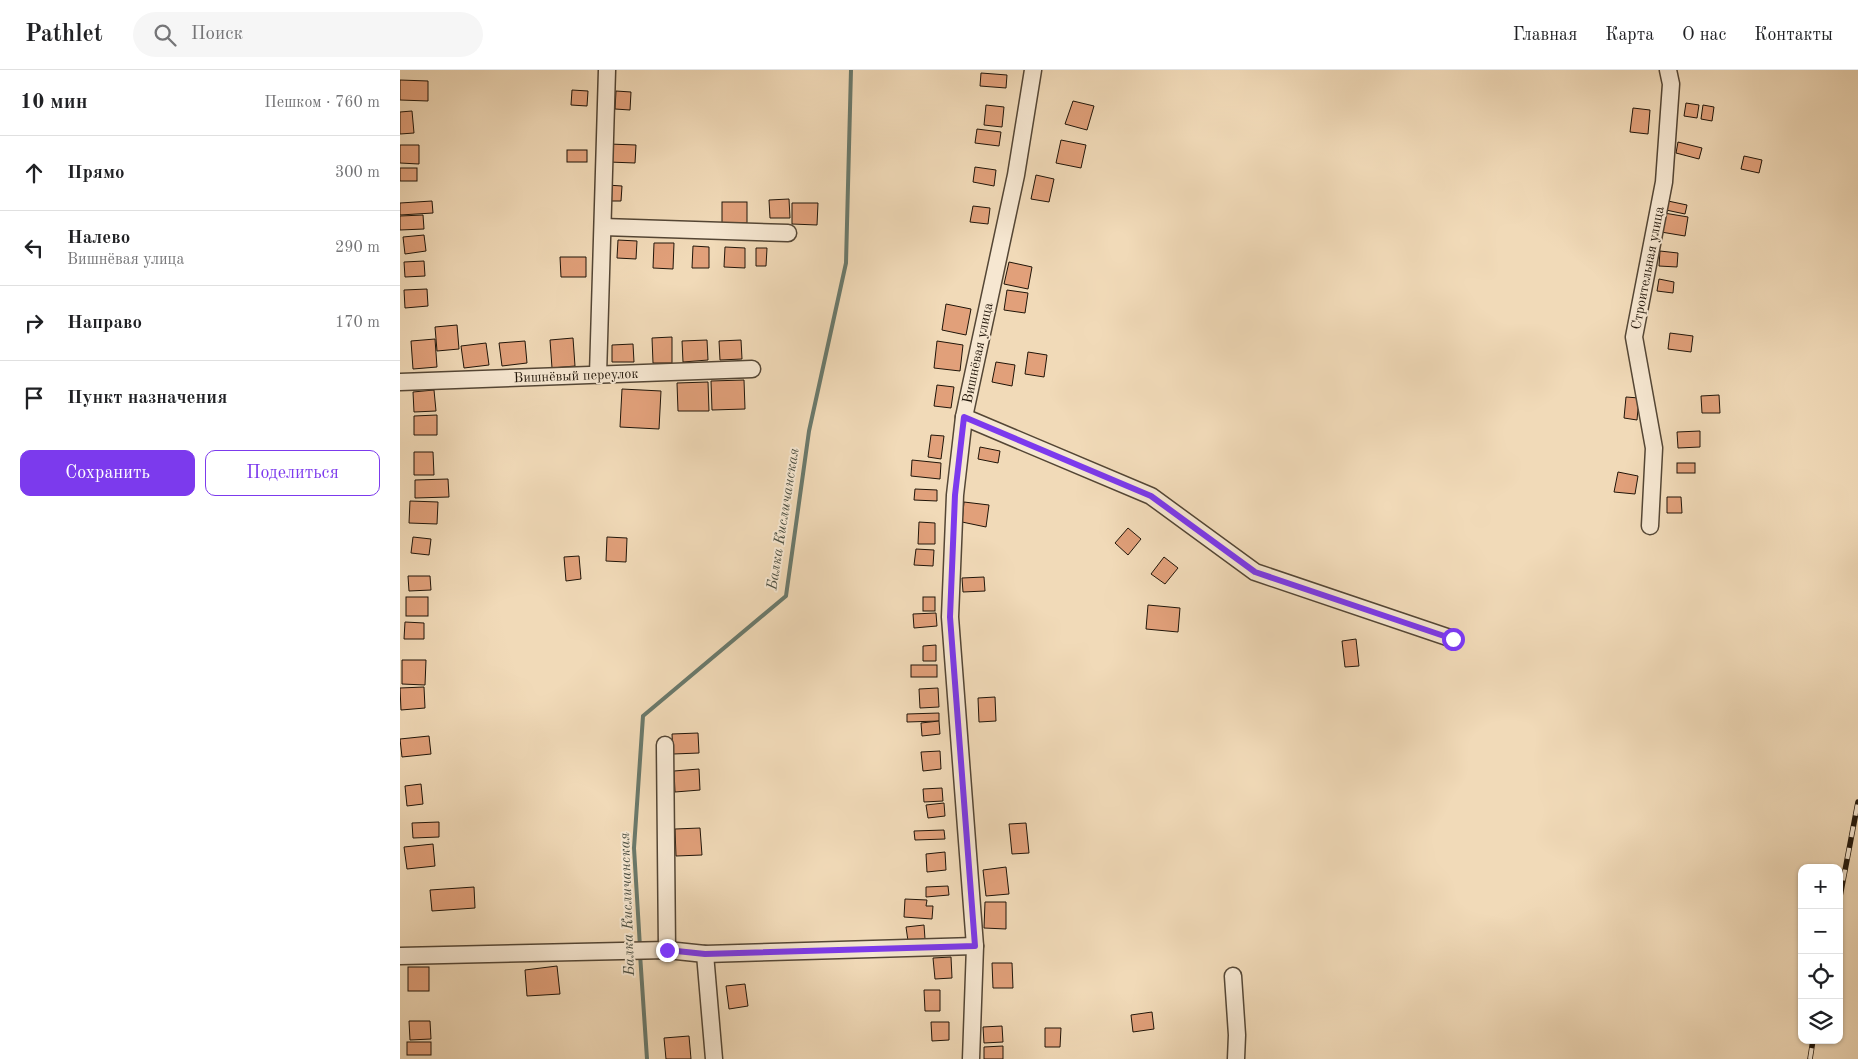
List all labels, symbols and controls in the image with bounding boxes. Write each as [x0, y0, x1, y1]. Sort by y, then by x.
search box [133, 12, 483, 57]
icon: search [151, 21, 179, 49]
text: Pathlet [25, 23, 103, 47]
text: Поиск [191, 25, 243, 44]
text: Главная [1513, 26, 1577, 44]
text: Карта [1605, 26, 1654, 44]
text: О нас [1682, 26, 1726, 44]
text: Контакты [1754, 26, 1833, 44]
text: 10 мин [20, 92, 88, 113]
text: Пешком · 760 m [264, 95, 380, 111]
icon: ahead [20, 159, 48, 187]
text: Прямо [67, 164, 125, 183]
text: 300 m [335, 165, 380, 181]
street label: Строительная улица [1629, 205, 1667, 331]
text: Налево [67, 229, 130, 248]
icon: left [20, 234, 48, 262]
text: 290 m [335, 240, 380, 256]
text: Вишнёвая улица [67, 252, 184, 268]
street label: Вишнёвая улица [960, 301, 996, 405]
icon: right [20, 309, 48, 337]
text: Направо [67, 314, 142, 333]
text: 170 m [335, 315, 380, 331]
street label: Вишнёвый переулок [513, 367, 639, 385]
icon: arrive [20, 384, 48, 412]
text: Пункт назначения [67, 389, 227, 408]
water label: Балка Кисличанская [765, 447, 803, 592]
button: Сохранить [20, 450, 195, 496]
button: Поделиться [205, 450, 380, 496]
route start [1442, 628, 1465, 651]
water label: Балка Кисличанская [618, 832, 638, 977]
map controls [1798, 864, 1843, 1044]
button: + [1798, 864, 1843, 909]
button: − [1798, 909, 1843, 954]
route end [656, 939, 679, 962]
button: locate [1798, 954, 1843, 999]
button: layers [1798, 999, 1843, 1044]

